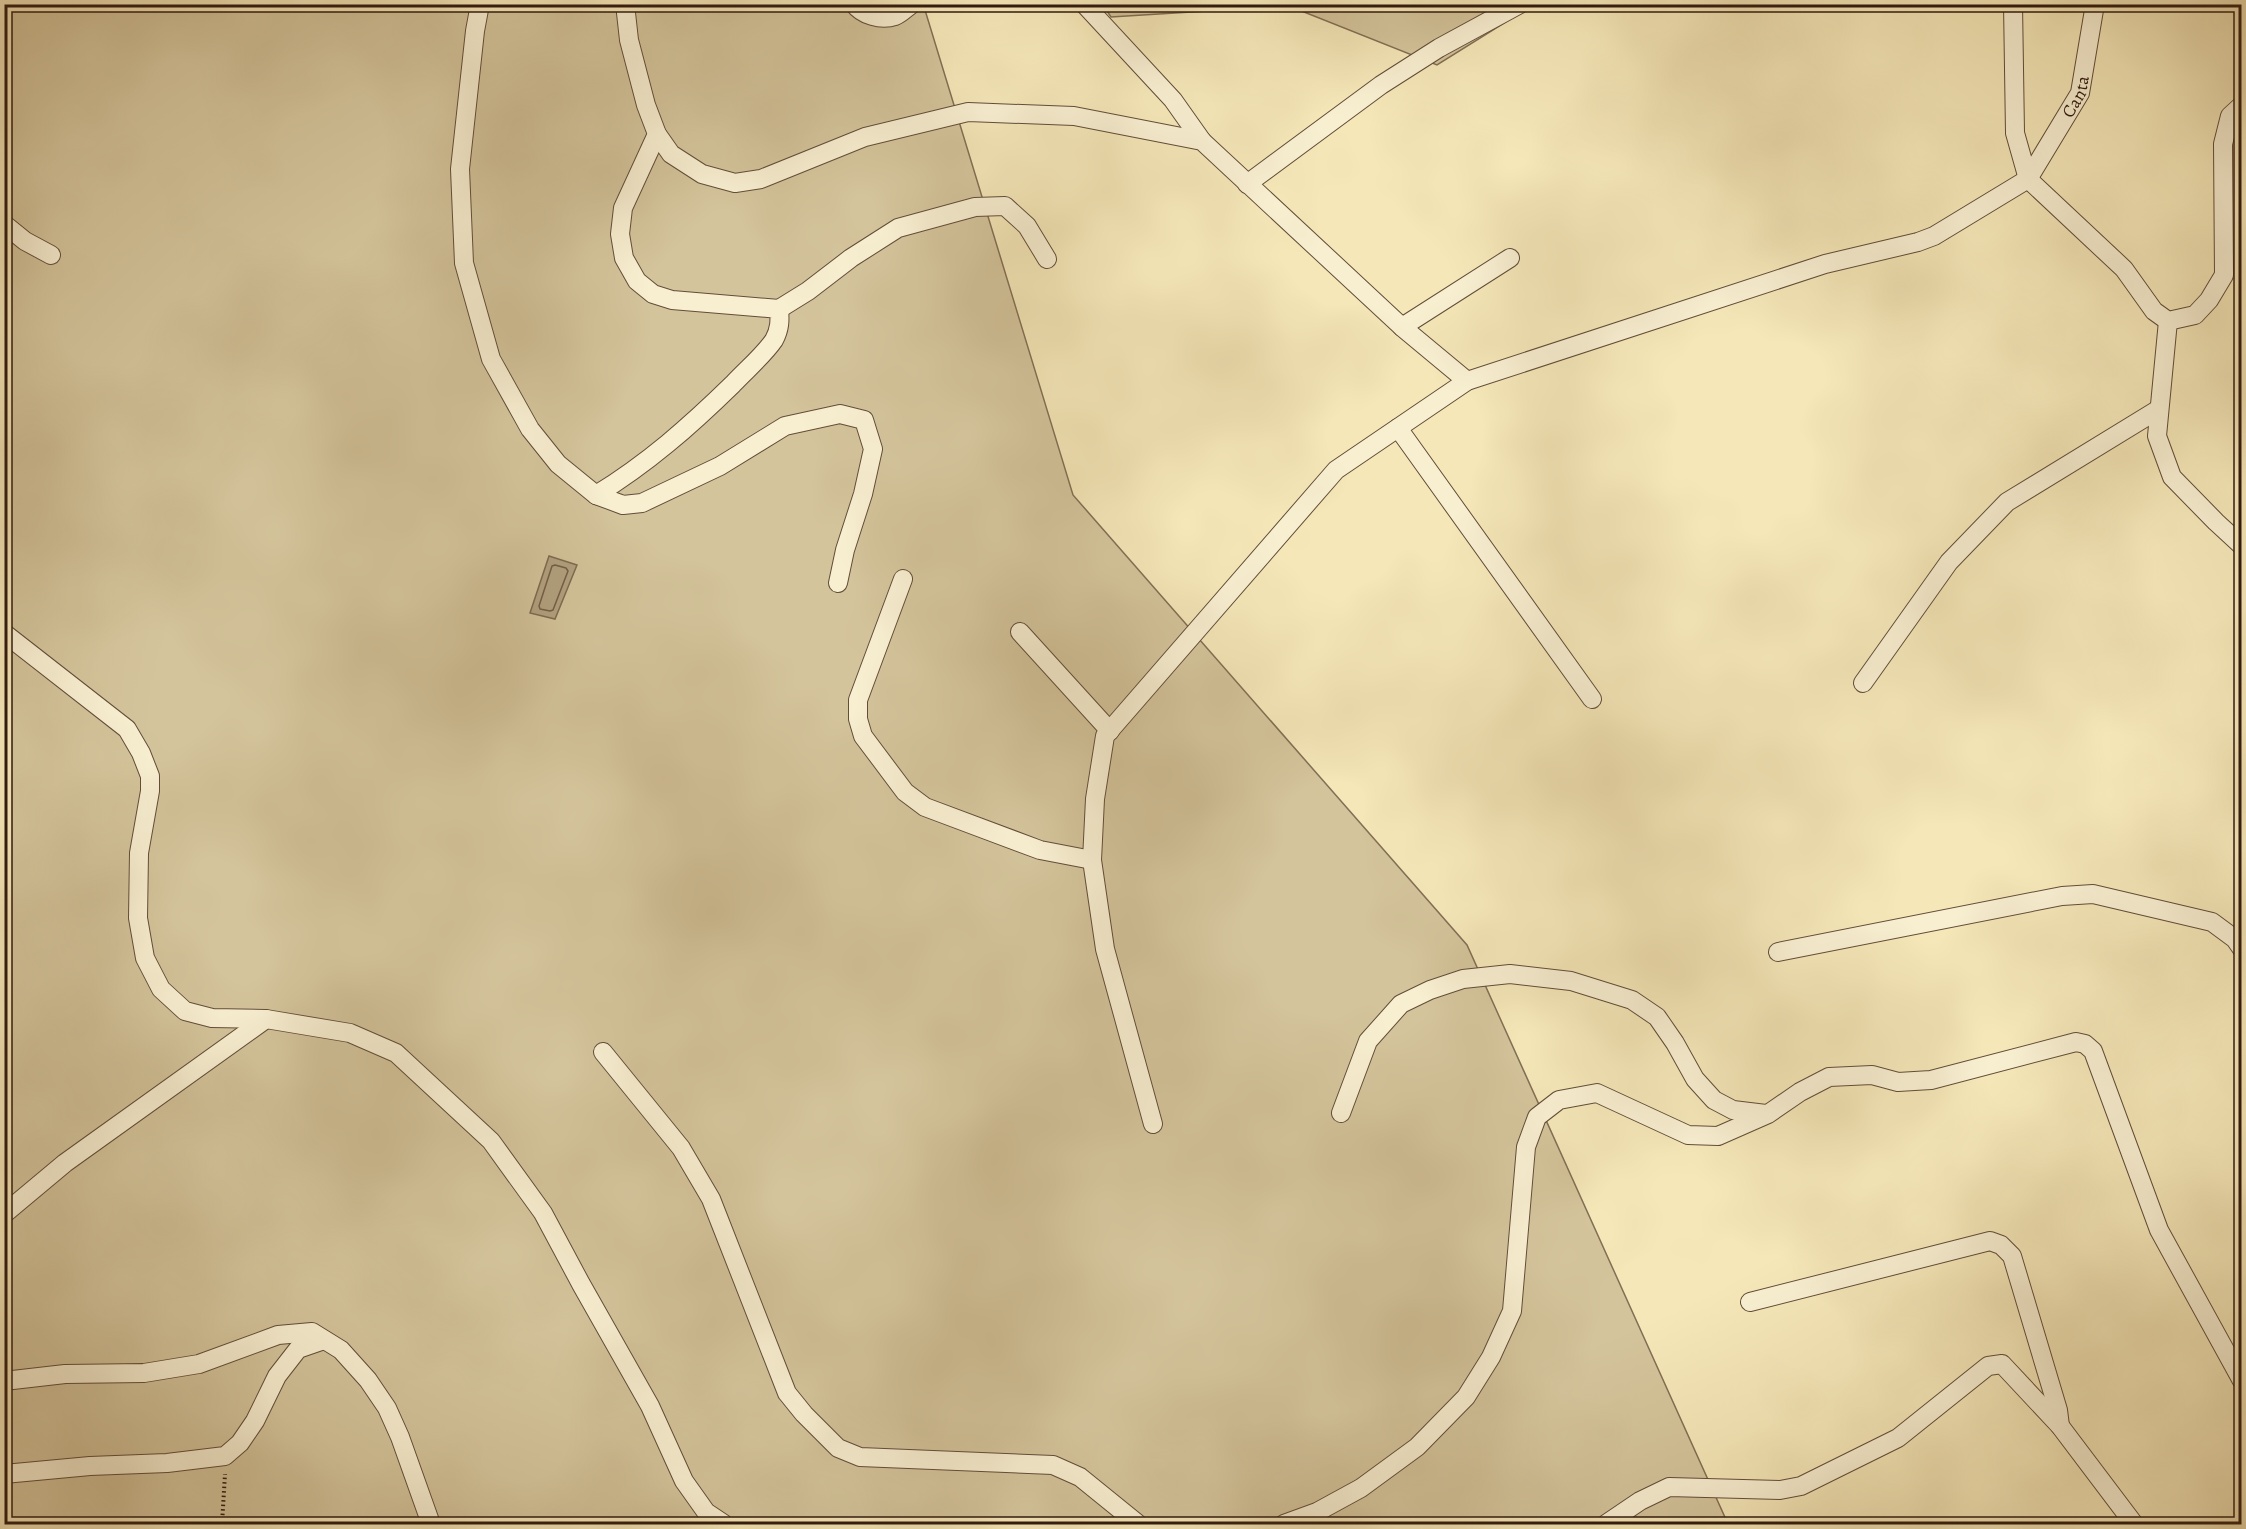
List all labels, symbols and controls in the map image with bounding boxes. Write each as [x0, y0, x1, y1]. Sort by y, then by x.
street label: Canta [2056, 73, 2095, 122]

